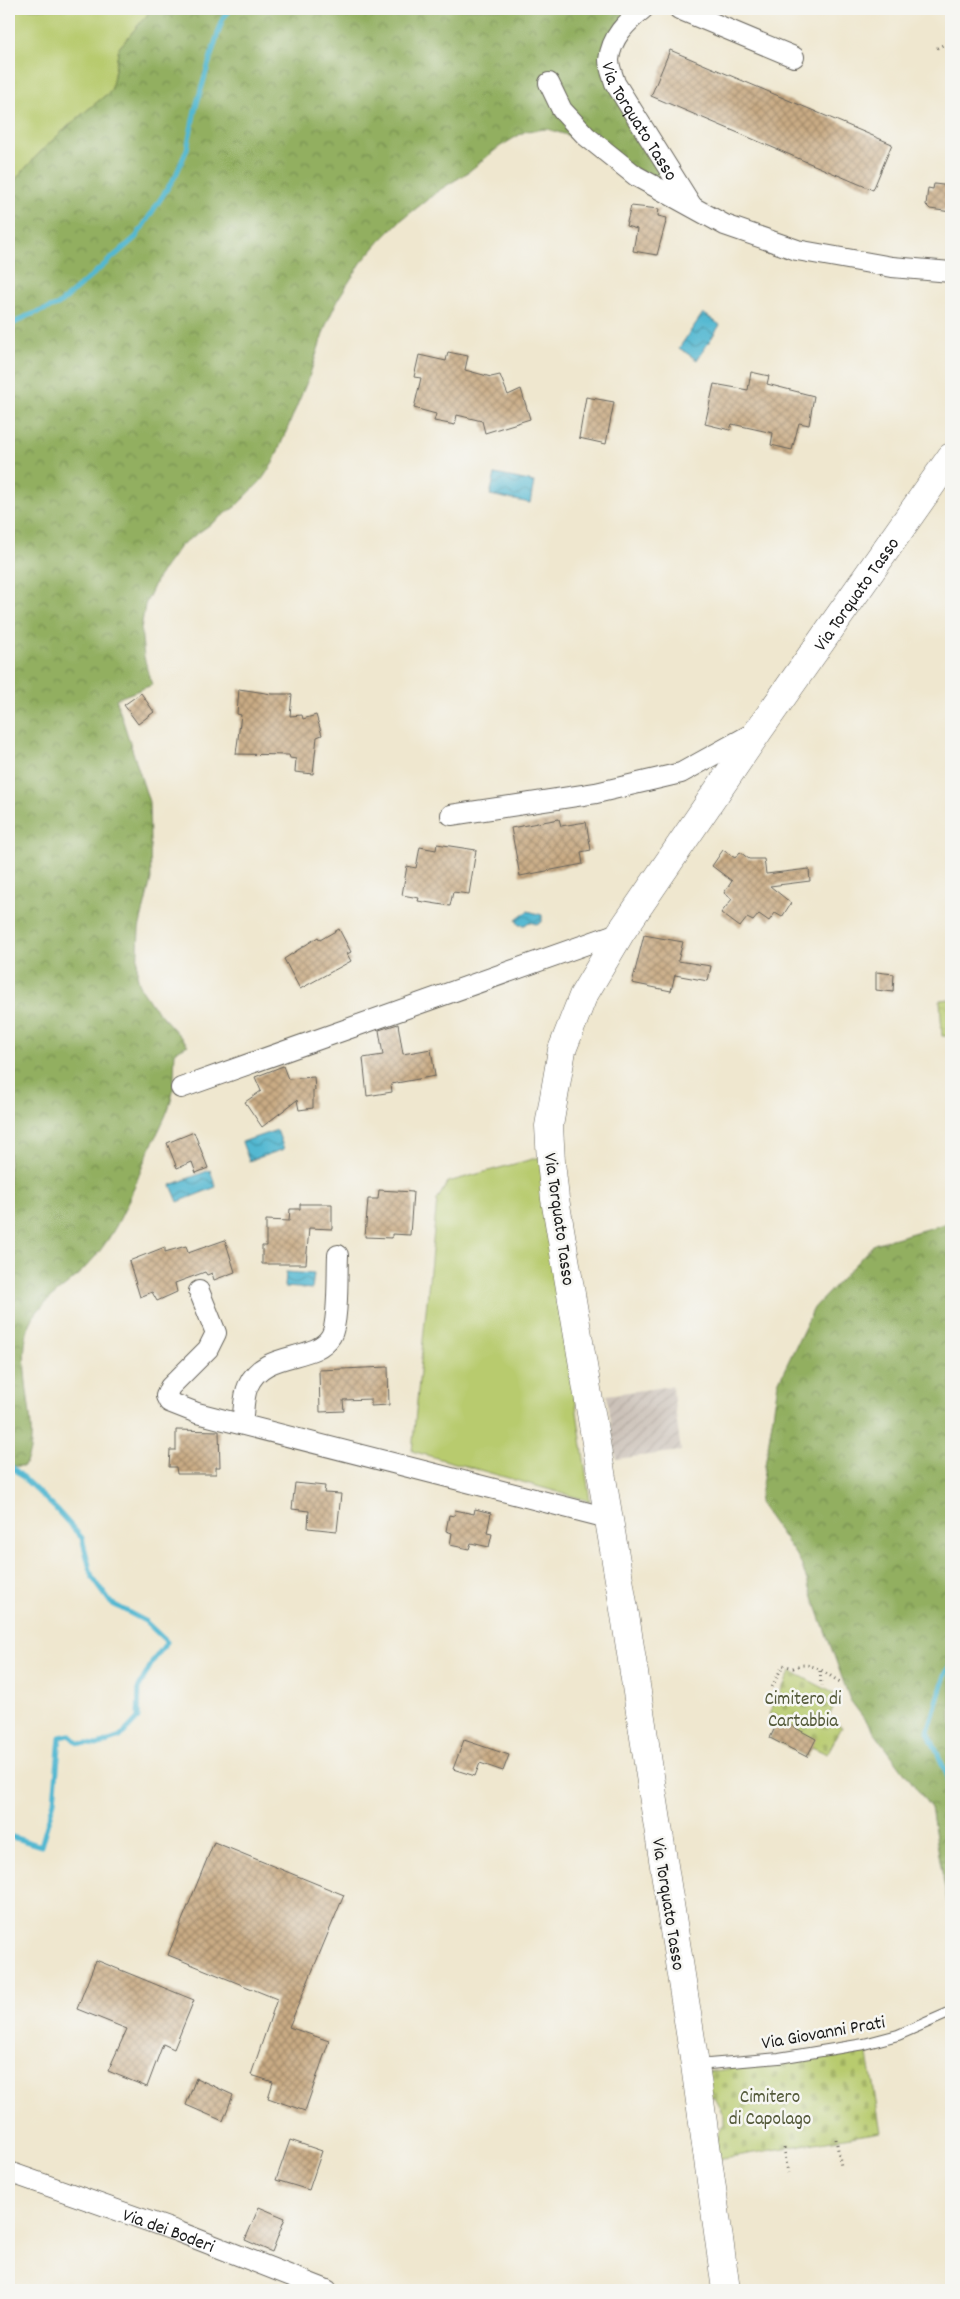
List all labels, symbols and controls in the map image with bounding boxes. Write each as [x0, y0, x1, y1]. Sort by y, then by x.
street label: Via Torquato Tasso [592, 60, 683, 187]
street label: Via Torquato Tasso [809, 533, 908, 658]
street label: Via Torquato Tasso [535, 1151, 580, 1288]
park label: Cimitero di Cartabbia [764, 1687, 842, 1736]
street label: Via Torquato Tasso [643, 1836, 690, 1973]
street label: Via Giovanni Prati [760, 2010, 888, 2059]
park label: Cimitero di Capolago [729, 2085, 811, 2134]
street label: Via dei Boderi [118, 2203, 218, 2262]

